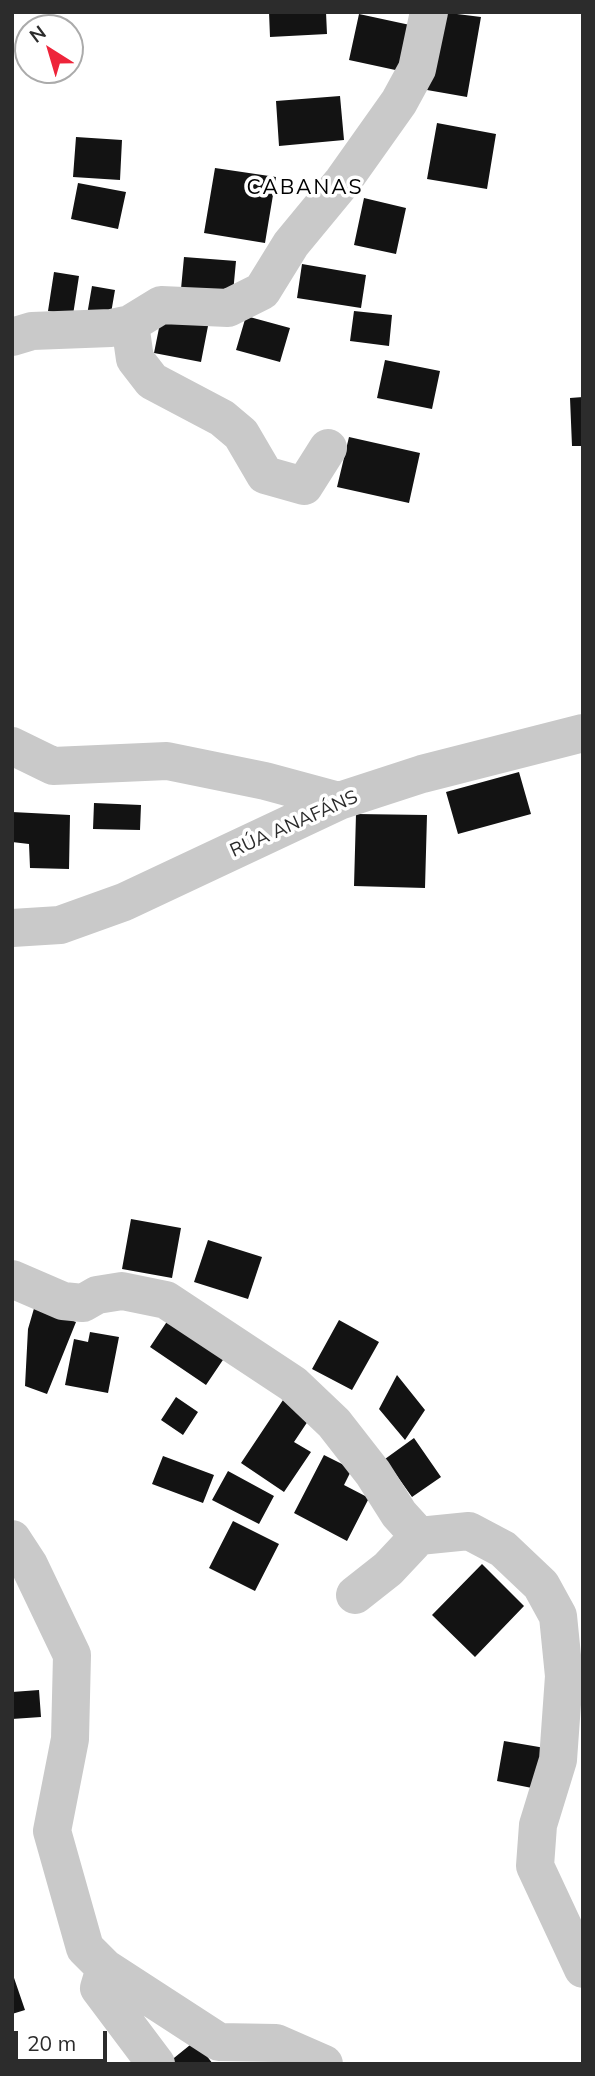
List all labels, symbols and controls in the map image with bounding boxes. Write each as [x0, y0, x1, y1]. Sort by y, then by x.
north arrow [14, 14, 84, 84]
text: N [25, 20, 51, 48]
district label: CABANAS [247, 175, 363, 201]
street label: RÚA ANAFÁNS [227, 786, 361, 862]
scale bar [18, 2016, 110, 2060]
text: 20 m [27, 2030, 76, 2056]

